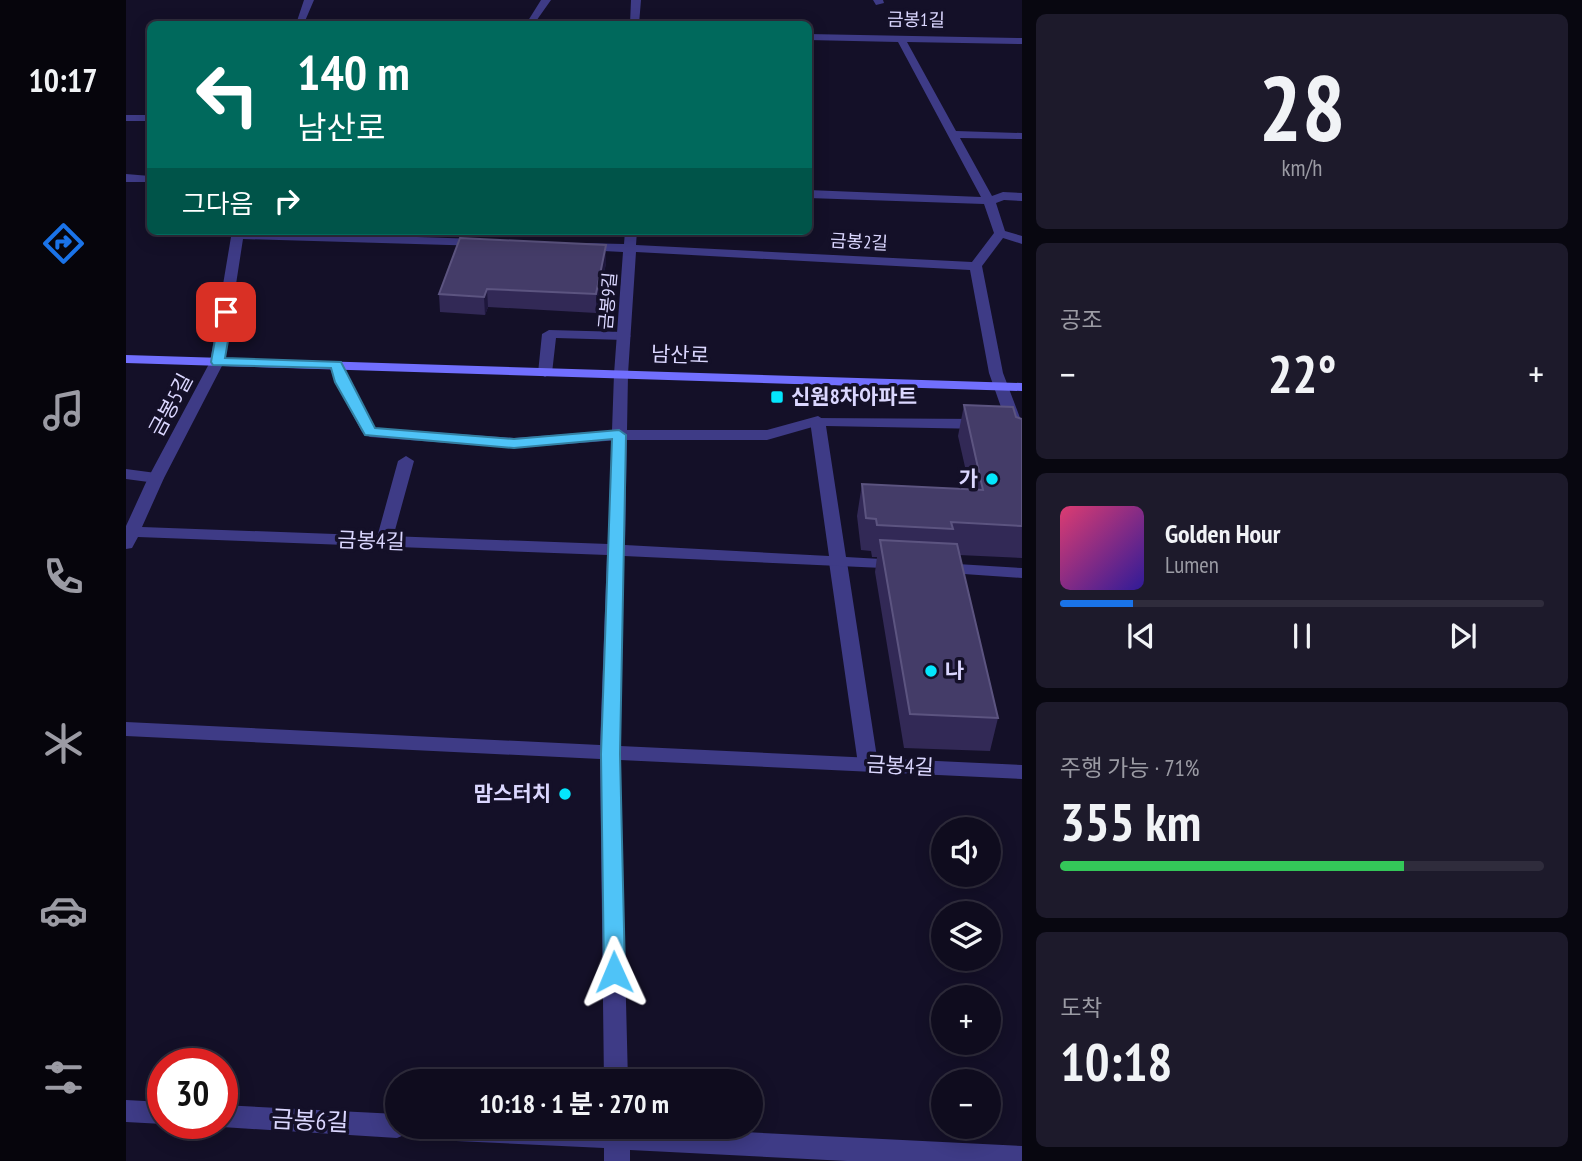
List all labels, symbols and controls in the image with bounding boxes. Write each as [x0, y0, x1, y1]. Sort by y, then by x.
street label: 금봉1길 [887, 7, 945, 32]
text: 140 m [297, 40, 410, 104]
text: 28 [1259, 48, 1346, 166]
icon: left [182, 49, 273, 140]
text: 10:17 [28, 59, 98, 101]
text: 남산로 [297, 106, 385, 148]
text: km/h [1282, 153, 1322, 182]
icon: right [268, 182, 306, 220]
text: 그다음 [182, 187, 254, 220]
icon: directions [39, 219, 88, 268]
street label: 금봉2길 [830, 229, 888, 254]
street label: 금봉9길 [594, 271, 621, 331]
pin [196, 282, 256, 342]
icon: arrive [207, 293, 245, 331]
text: 공조 [1060, 305, 1102, 334]
street label: 남산로 [651, 340, 709, 369]
text: 22° [1268, 340, 1336, 407]
text: − [1060, 349, 1076, 398]
text: + [1528, 349, 1544, 398]
street label: 금봉5길 [143, 369, 198, 441]
place label: 신원8차아파트 [791, 383, 917, 410]
icon: music [39, 386, 88, 435]
marker: 신원8차아파트 [769, 389, 785, 405]
place label: 가 [959, 465, 978, 492]
marker: 가 [984, 471, 1000, 487]
text: Golden Hour [1165, 517, 1280, 550]
street label: 금봉4길 [337, 526, 405, 555]
text: Lumen [1165, 550, 1219, 579]
icon: phone [39, 552, 88, 601]
icon: previous [1122, 617, 1160, 655]
icon: pause [1283, 617, 1321, 655]
icon: next [1444, 617, 1482, 655]
place label: 나 [945, 657, 964, 684]
marker: 나 [923, 663, 939, 679]
icon: climate [39, 719, 88, 768]
street label: 금봉4길 [866, 750, 934, 781]
text: 주행 가능 · 71% [1060, 753, 1200, 782]
place label: 맘스터치 [474, 780, 551, 807]
marker: 맘스터치 [557, 786, 573, 802]
text: 355 km [1060, 788, 1201, 855]
map controls [931, 817, 1001, 1139]
button: sound [931, 817, 1001, 887]
icon: car [39, 886, 88, 935]
button: layers [931, 901, 1001, 971]
position arrow [577, 935, 651, 1009]
button: + [931, 985, 1001, 1055]
text: 도착 [1060, 993, 1102, 1022]
text: 10:18 [1060, 1028, 1172, 1095]
speed limit sign: 30 [147, 1048, 238, 1139]
icon: filters [39, 1053, 88, 1102]
button: − [931, 1069, 1001, 1139]
text: 10:18 · 1 분 · 270 m [479, 1087, 669, 1120]
street label: 금봉6길 [271, 1103, 349, 1138]

